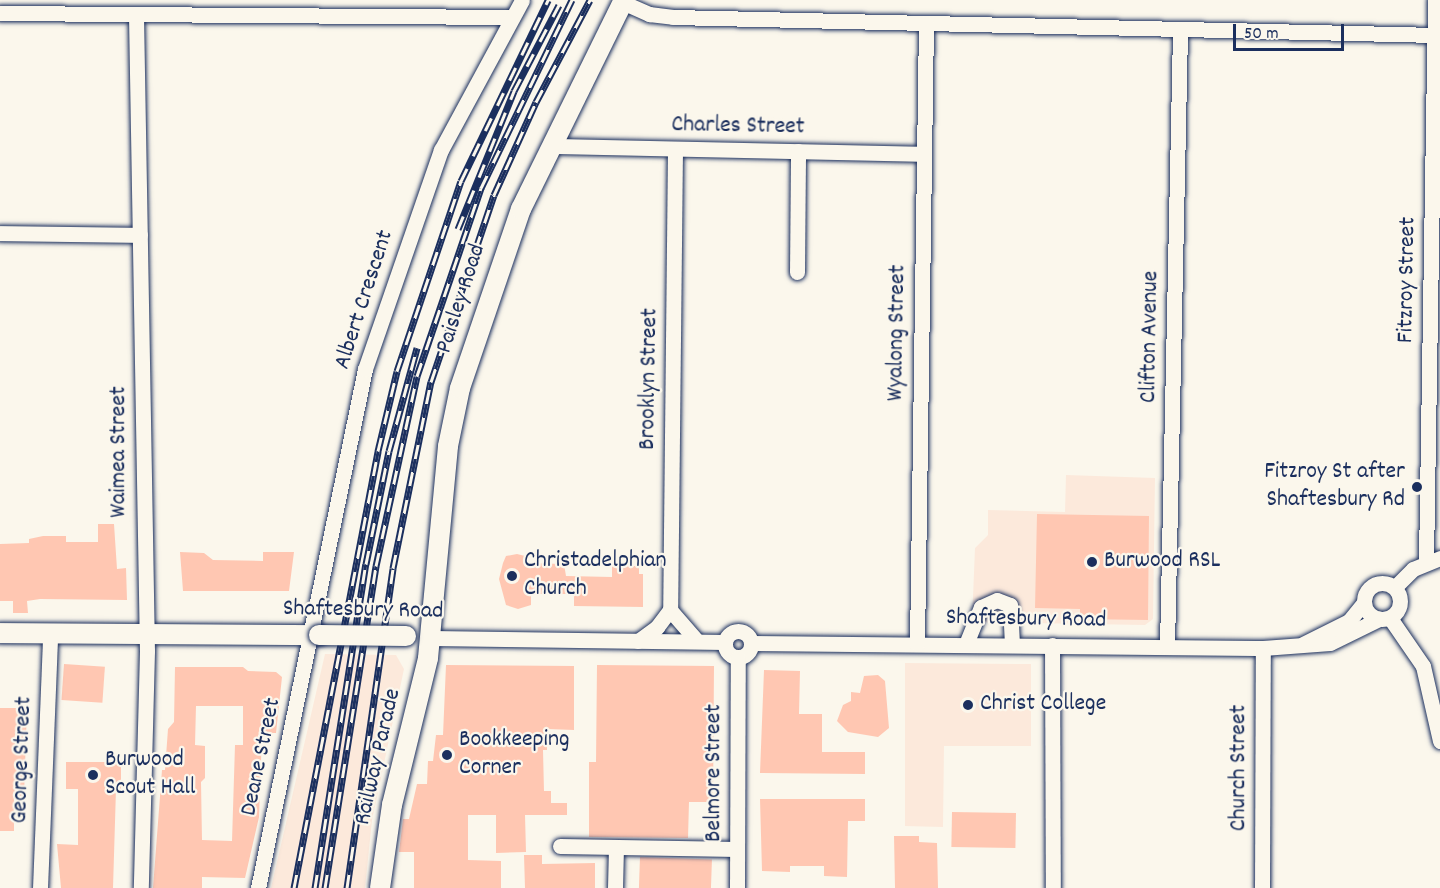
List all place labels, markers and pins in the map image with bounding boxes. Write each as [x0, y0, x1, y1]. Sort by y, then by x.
place label: Fitzroy St after Shaftesbury Rd [1264, 459, 1405, 515]
marker: Fitzroy St after Shaftesbury Rd [1410, 480, 1424, 494]
place label: Christadelphian Church [524, 548, 667, 604]
place label: Burwood RSL [1104, 548, 1220, 576]
marker: Burwood RSL [1085, 555, 1099, 569]
marker: Christadelphian Church [505, 569, 519, 583]
place label: Christ College [980, 691, 1106, 719]
marker: Christ College [961, 698, 975, 712]
place label: Bookkeeping Corner [459, 727, 570, 783]
place label: Burwood Scout Hall [105, 747, 196, 803]
marker: Bookkeeping Corner [440, 748, 454, 762]
marker: Burwood Scout Hall [86, 768, 100, 782]

